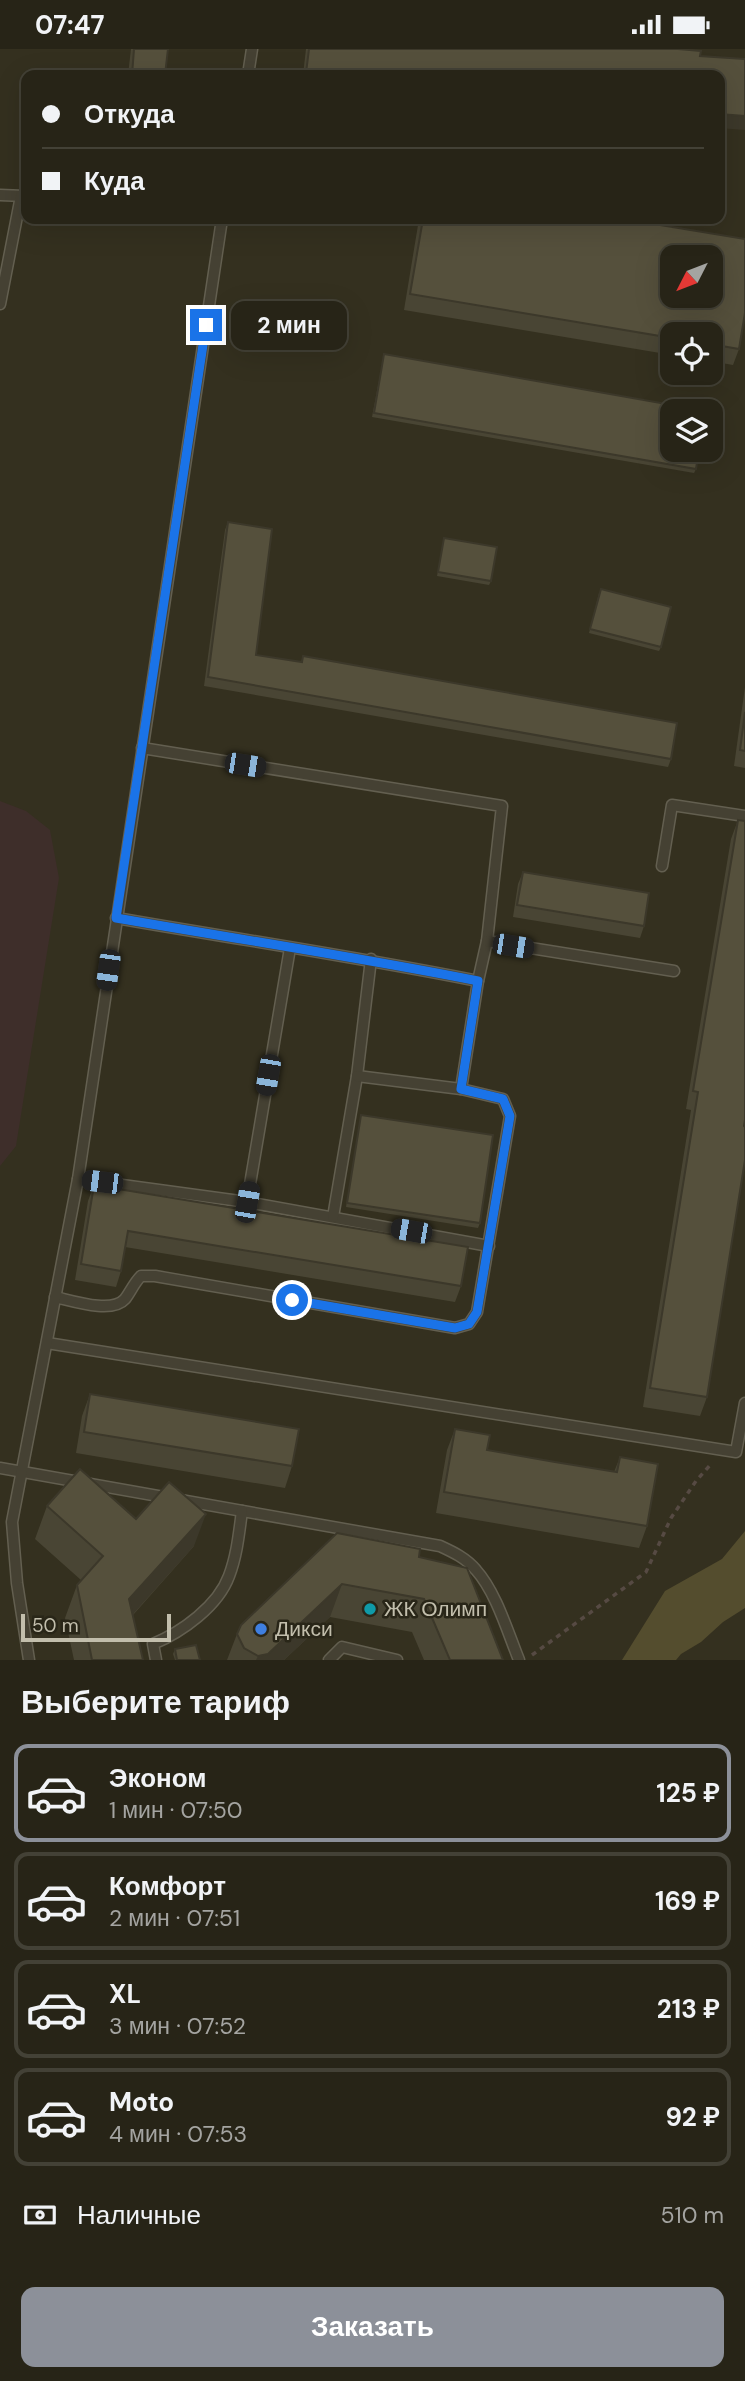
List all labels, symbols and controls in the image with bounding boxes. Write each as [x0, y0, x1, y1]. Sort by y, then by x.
text: 07:47 [35, 8, 105, 42]
text: Откуда [84, 97, 175, 131]
text: Куда [84, 164, 145, 198]
north arrow [660, 245, 723, 308]
map controls [660, 245, 723, 462]
callout: 2 мин [230, 301, 346, 349]
route end [190, 309, 222, 341]
text: 2 мин [257, 310, 321, 340]
button: locate [660, 322, 723, 385]
button: layers [660, 399, 723, 462]
car [223, 751, 268, 779]
car [491, 932, 536, 960]
car [95, 948, 122, 992]
car [255, 1052, 282, 1098]
car [80, 1169, 125, 1195]
car [234, 1179, 261, 1225]
car [389, 1217, 434, 1245]
route start [276, 1284, 308, 1316]
place label: ЖК Олимп [384, 1595, 487, 1623]
marker: ЖК Олимп [362, 1601, 378, 1617]
scale bar [21, 1611, 172, 1643]
text: 50 m [32, 1613, 79, 1638]
place label: Дикси [275, 1615, 333, 1643]
marker: Дикси [253, 1621, 269, 1637]
text: Выберите тариф [21, 1681, 290, 1723]
text: Эконом [109, 1761, 207, 1795]
icon: car [25, 1762, 88, 1825]
text: 125 ₽ [656, 1776, 720, 1810]
text: 1 мин · 07:50 [109, 1795, 243, 1825]
text: Комфорт [109, 1869, 226, 1903]
icon: car [25, 1870, 88, 1933]
text: 169 ₽ [655, 1884, 720, 1918]
text: 2 мин · 07:51 [109, 1903, 240, 1933]
text: XL [109, 1977, 141, 2011]
icon: car [25, 1978, 88, 2041]
text: 213 ₽ [657, 1992, 720, 2026]
text: 3 мин · 07:52 [109, 2011, 246, 2041]
text: Moto [109, 2085, 174, 2119]
icon: car [25, 2086, 88, 2149]
text: 92 ₽ [666, 2100, 720, 2134]
text: 4 мин · 07:53 [109, 2119, 247, 2149]
icon: cash [21, 2196, 59, 2234]
text: Наличные [77, 2198, 201, 2232]
text: 510 m [660, 2200, 724, 2230]
button: Заказать [21, 2287, 724, 2367]

